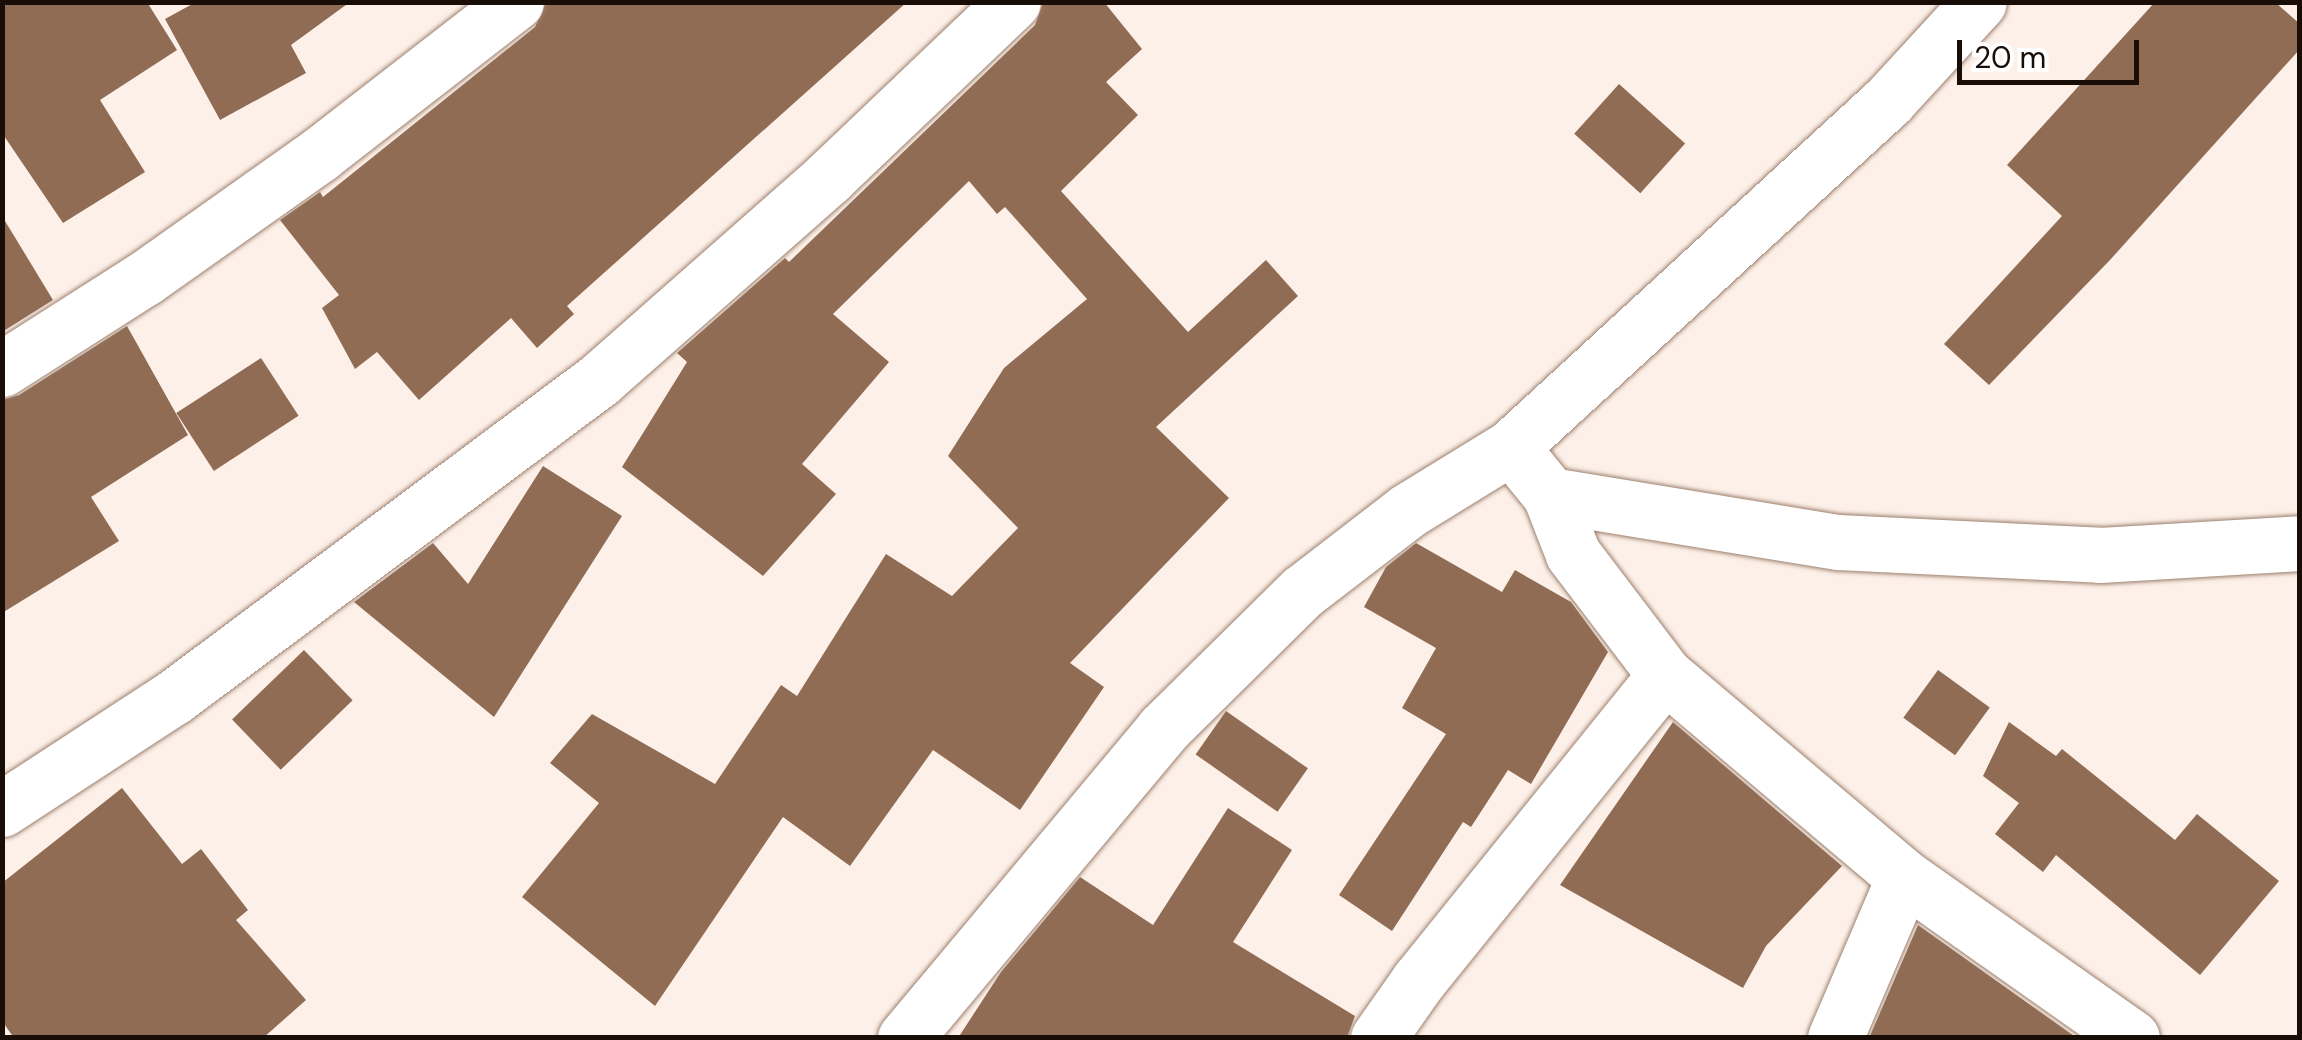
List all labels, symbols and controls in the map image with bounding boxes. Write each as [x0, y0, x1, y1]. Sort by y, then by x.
scale bar [1962, 20, 2144, 82]
text: 20 m [1974, 38, 2046, 77]

